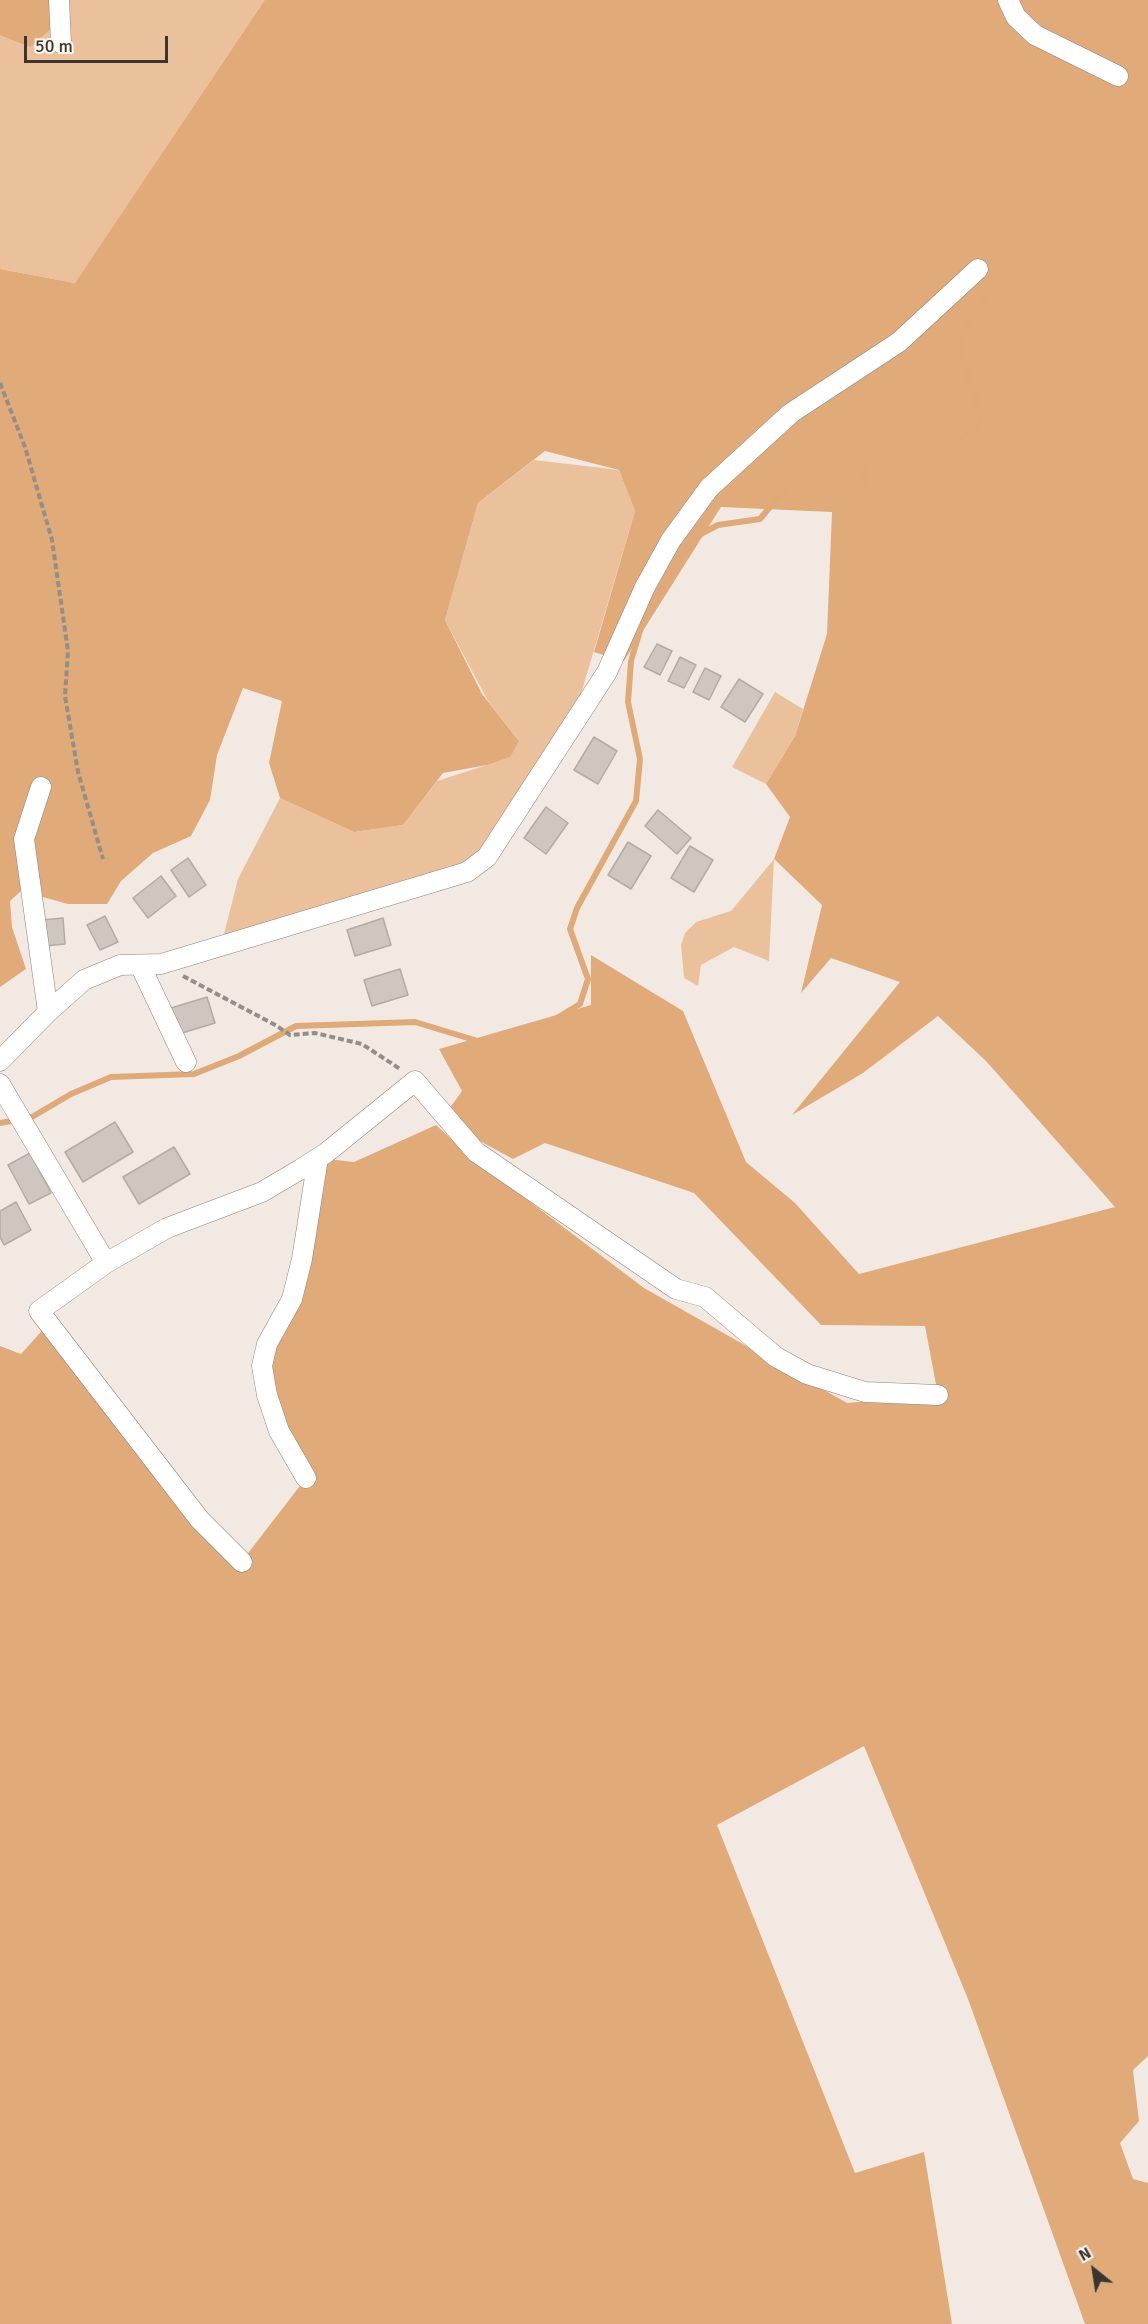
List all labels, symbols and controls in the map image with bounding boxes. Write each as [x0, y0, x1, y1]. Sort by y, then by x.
scale bar [27, 24, 171, 62]
text: 50 m [35, 35, 73, 57]
north arrow [1064, 2240, 1124, 2300]
text: N [1075, 2243, 1095, 2266]

